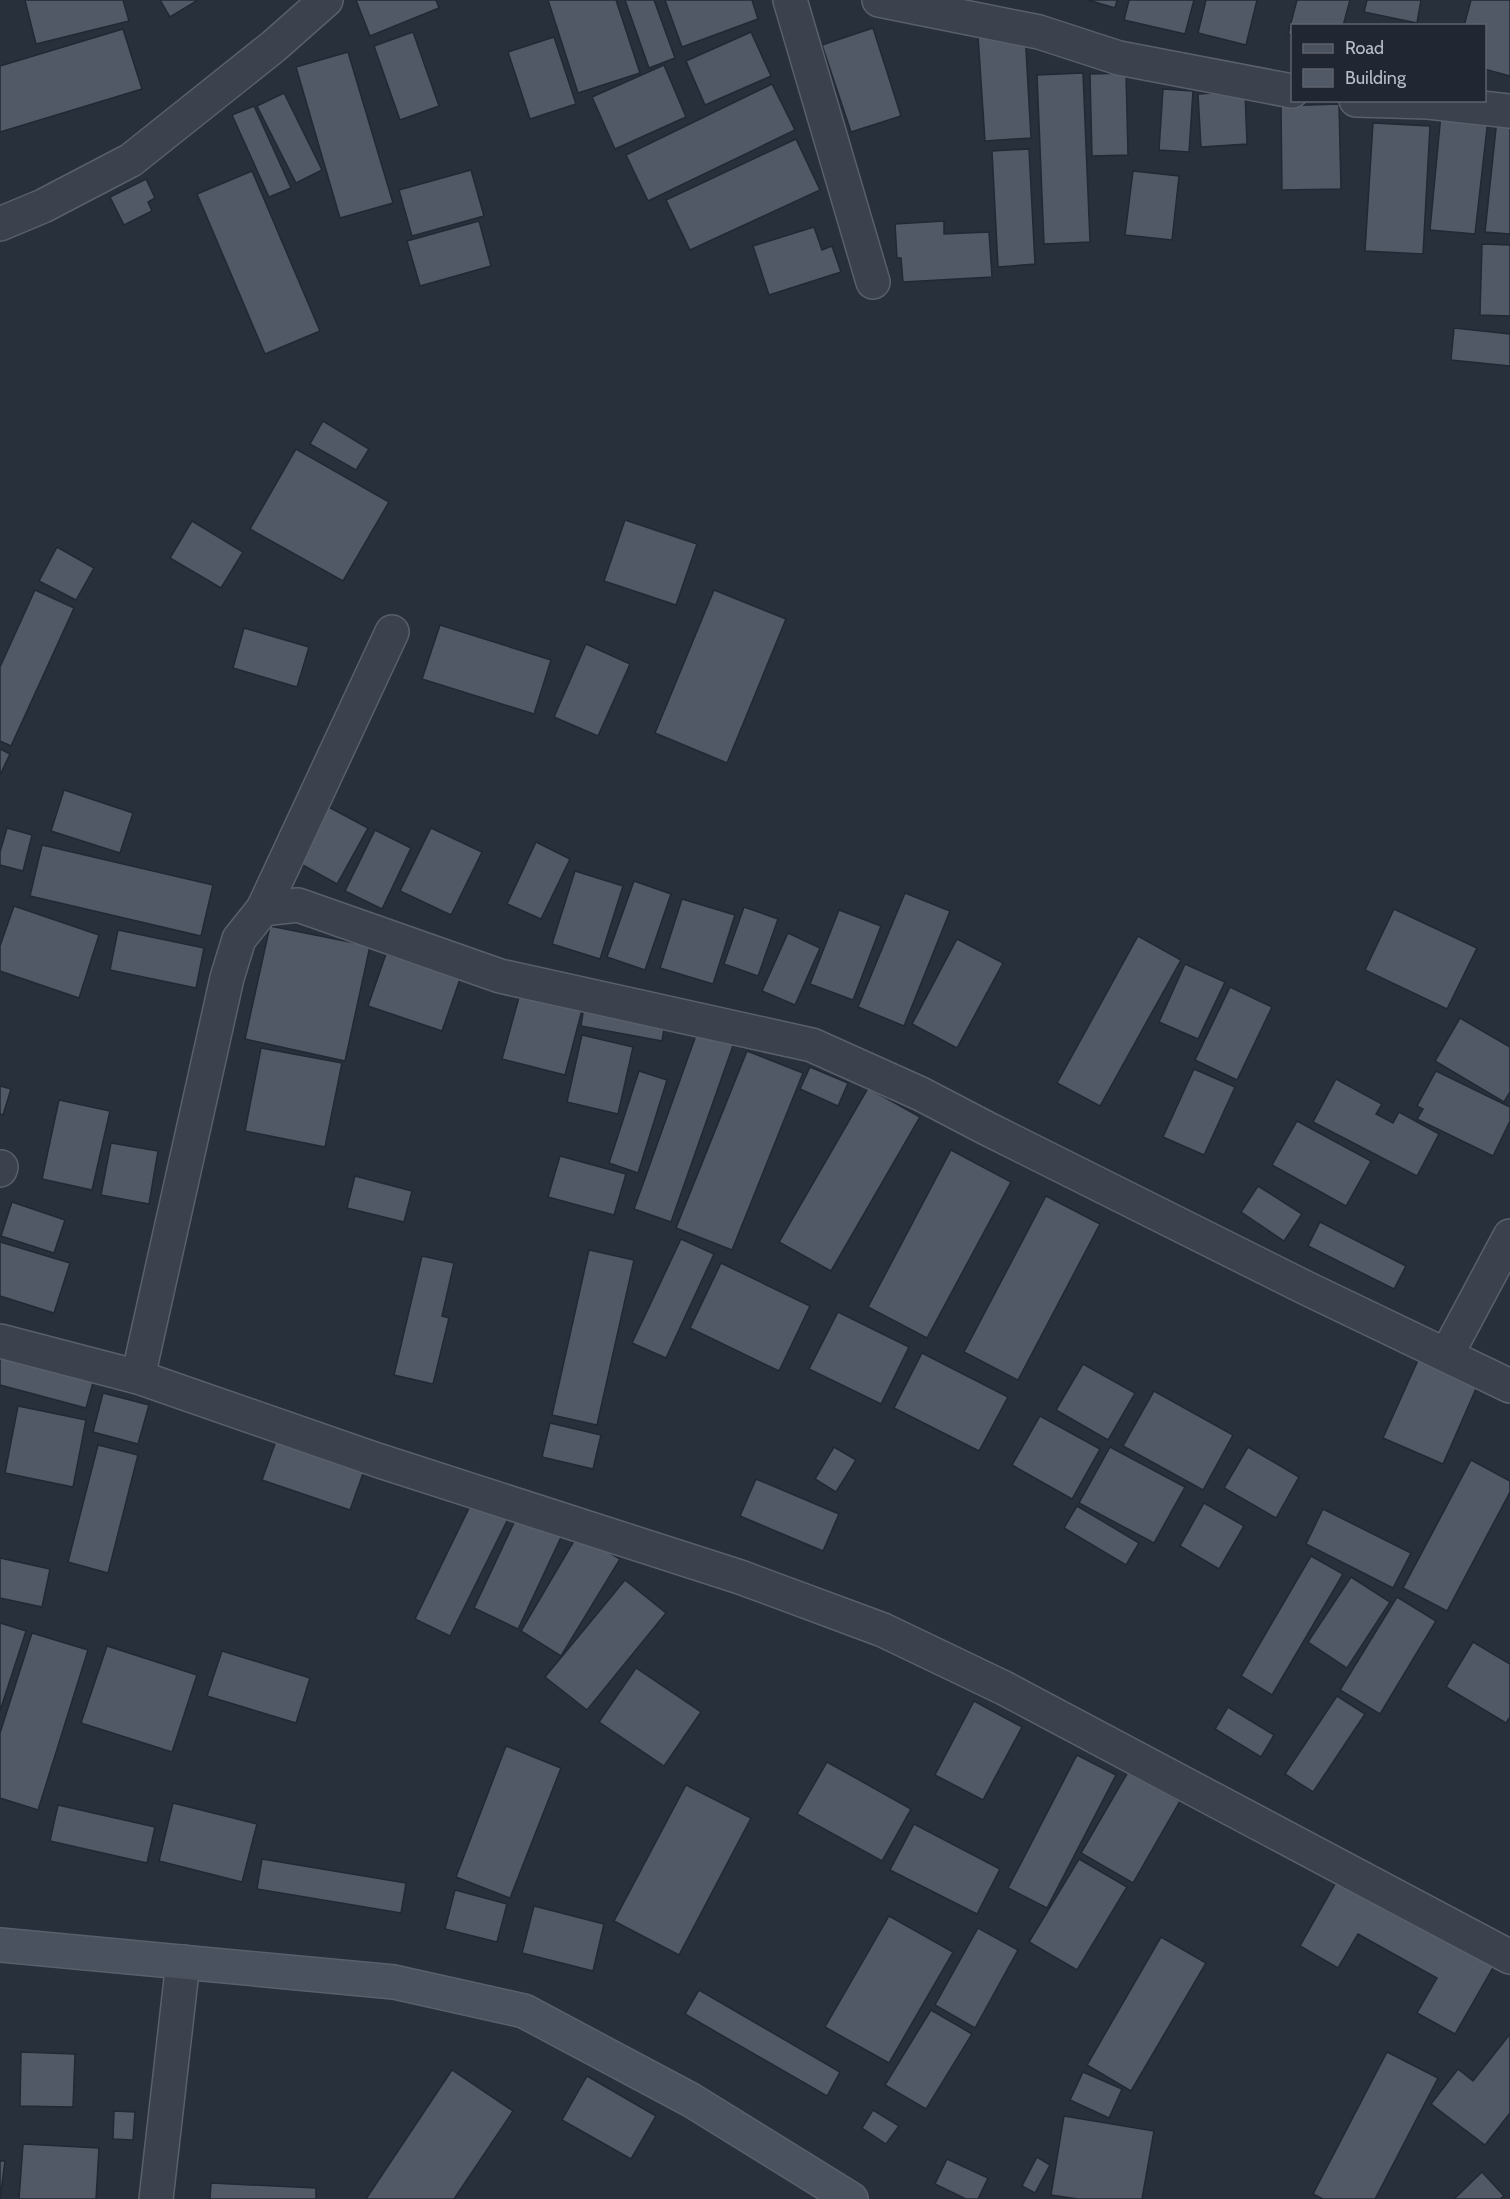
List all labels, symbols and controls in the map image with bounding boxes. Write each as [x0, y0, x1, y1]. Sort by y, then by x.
legend [1291, 24, 1486, 102]
text: Road [1345, 37, 1384, 59]
text: Building [1345, 67, 1407, 89]

